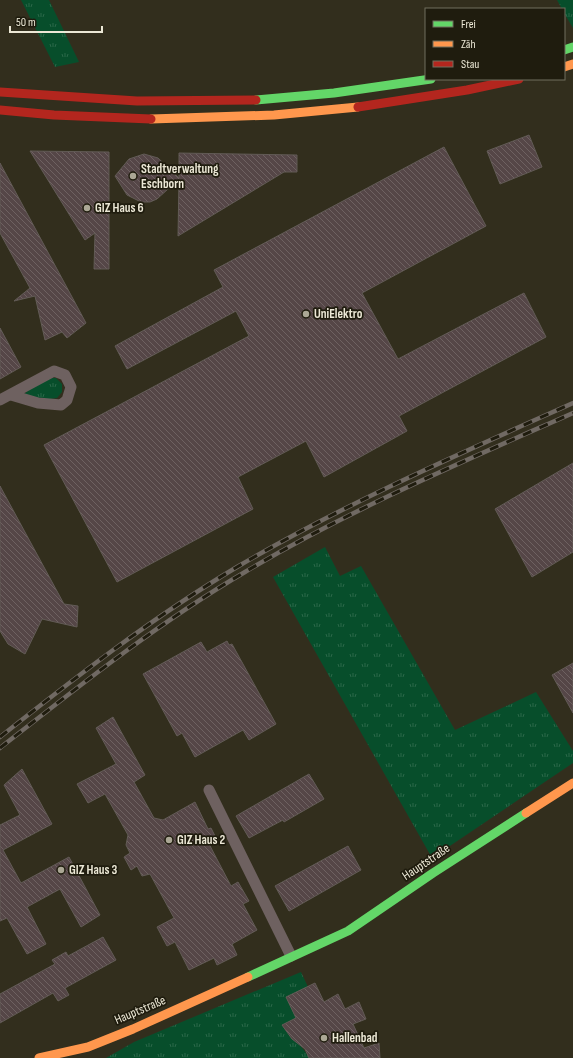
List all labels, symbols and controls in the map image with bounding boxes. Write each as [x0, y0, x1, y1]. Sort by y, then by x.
scale bar [10, 8, 102, 34]
legend [425, 8, 565, 80]
text: 50 m [16, 15, 36, 30]
text: Frei [461, 17, 476, 32]
text: Zäh [461, 37, 476, 52]
text: Stau [461, 57, 479, 72]
place label: Stadtverwaltung Eschborn [141, 161, 219, 192]
marker: Stadtverwaltung Eschborn [128, 171, 138, 181]
place label: GIZ Haus 6 [95, 200, 144, 216]
marker: GIZ Haus 6 [82, 203, 92, 213]
place label: UniElektro [314, 306, 363, 322]
marker: UniElektro [301, 309, 311, 319]
place label: GIZ Haus 2 [177, 832, 225, 848]
marker: GIZ Haus 2 [164, 835, 174, 845]
street label: Hauptstraße [399, 840, 453, 884]
place label: GIZ Haus 3 [69, 862, 117, 878]
marker: GIZ Haus 3 [56, 865, 66, 875]
street label: Hauptstraße [112, 992, 168, 1028]
place label: Hallenbad [332, 1030, 378, 1046]
marker: Hallenbad [319, 1033, 329, 1043]

